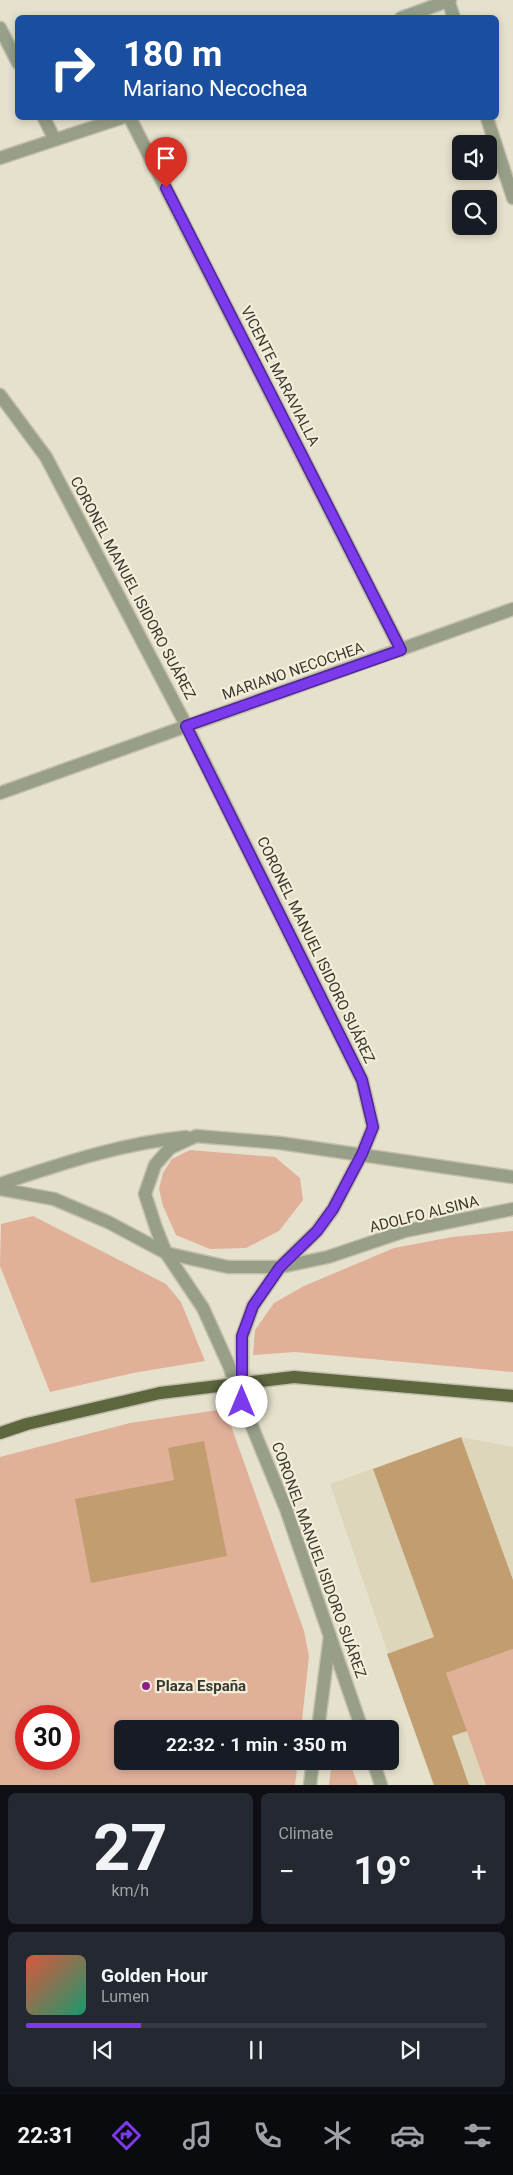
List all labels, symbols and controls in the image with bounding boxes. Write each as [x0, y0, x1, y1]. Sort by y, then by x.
text: 180 m [123, 34, 222, 75]
icon: right [40, 35, 105, 100]
text: Mariano Necochea [123, 76, 308, 101]
map controls [452, 135, 497, 235]
button: sound [452, 135, 497, 180]
pin [145, 137, 187, 188]
icon: arrive [152, 144, 180, 172]
button: search [452, 190, 497, 235]
street label: VICENTE MARAVIALLA [237, 303, 323, 449]
street label: CORONEL MANUEL ISIDORO SUÁREZ [66, 473, 200, 703]
street label: MARIANO NECOCHEA [220, 638, 367, 704]
street label: CORONEL MANUEL ISIDORO SUÁREZ [253, 834, 379, 1066]
street label: ADOLFO ALSINA [368, 1192, 481, 1236]
position arrow [215, 1375, 267, 1427]
street label: CORONEL MANUEL ISIDORO SUÁREZ [268, 1439, 370, 1681]
place label: Plaza España [156, 1677, 246, 1695]
marker: Plaza España [140, 1680, 152, 1692]
speed limit sign: 30 [15, 1705, 80, 1770]
text: 22:32 · 1 min · 350 m [166, 1733, 347, 1756]
text: 27 [93, 1810, 168, 1886]
text: Climate [279, 1824, 333, 1843]
text: 19° [354, 1849, 412, 1893]
text: − [279, 1855, 295, 1888]
text: + [471, 1855, 487, 1888]
text: km/h [111, 1881, 149, 1900]
text: Golden Hour [101, 1964, 208, 1987]
text: Lumen [101, 1987, 149, 2006]
icon: previous [89, 2036, 117, 2064]
icon: pause [242, 2036, 270, 2064]
icon: next [396, 2036, 424, 2064]
icon: directions [109, 2118, 144, 2153]
icon: music [180, 2118, 215, 2153]
icon: phone [250, 2118, 285, 2153]
icon: climate [320, 2118, 355, 2153]
icon: car [390, 2118, 425, 2153]
icon: filters [460, 2118, 495, 2153]
text: 22:31 [18, 2123, 74, 2148]

